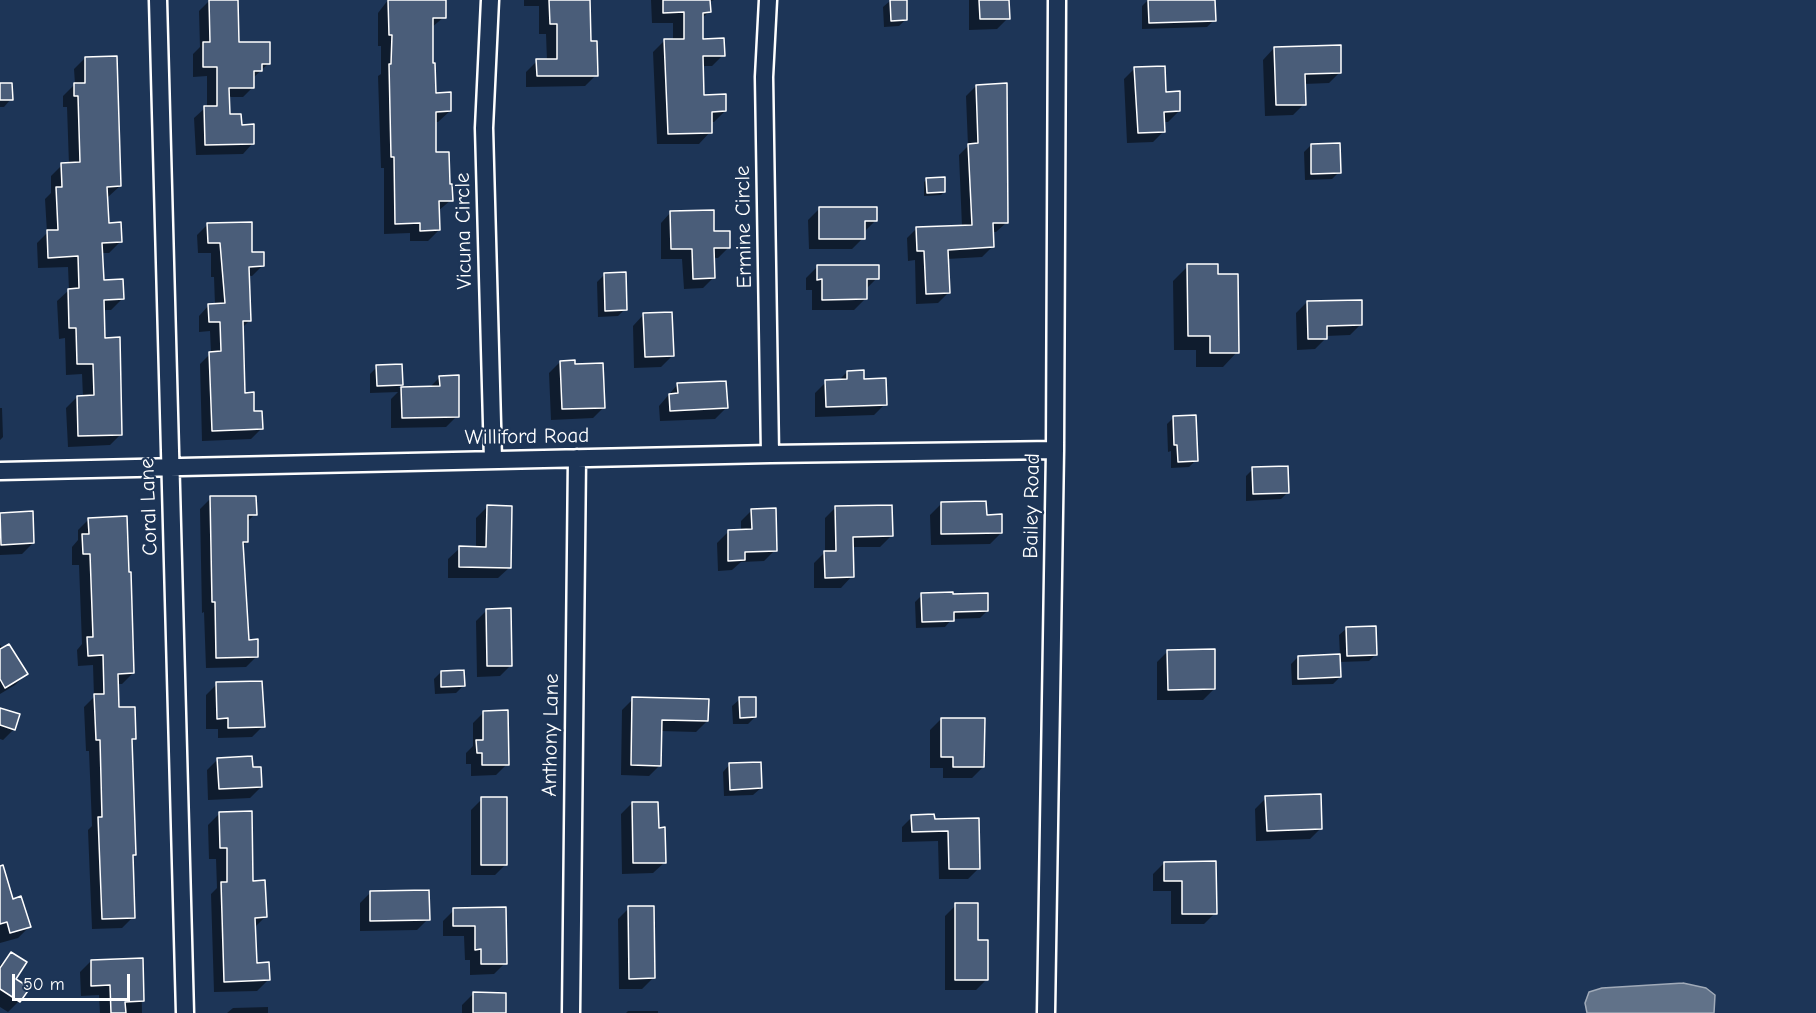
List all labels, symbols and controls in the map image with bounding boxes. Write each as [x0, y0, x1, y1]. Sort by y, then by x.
street label: Ermine Circle [730, 165, 758, 289]
street label: Vicuna Circle [450, 172, 478, 290]
street label: Williford Road [464, 423, 590, 451]
street label: Bailey Road [1018, 453, 1046, 559]
street label: Coral Lane [135, 458, 163, 556]
street label: Anthony Lane [537, 673, 565, 797]
scale bar [15, 962, 134, 1000]
text: 50 m [23, 974, 65, 995]

